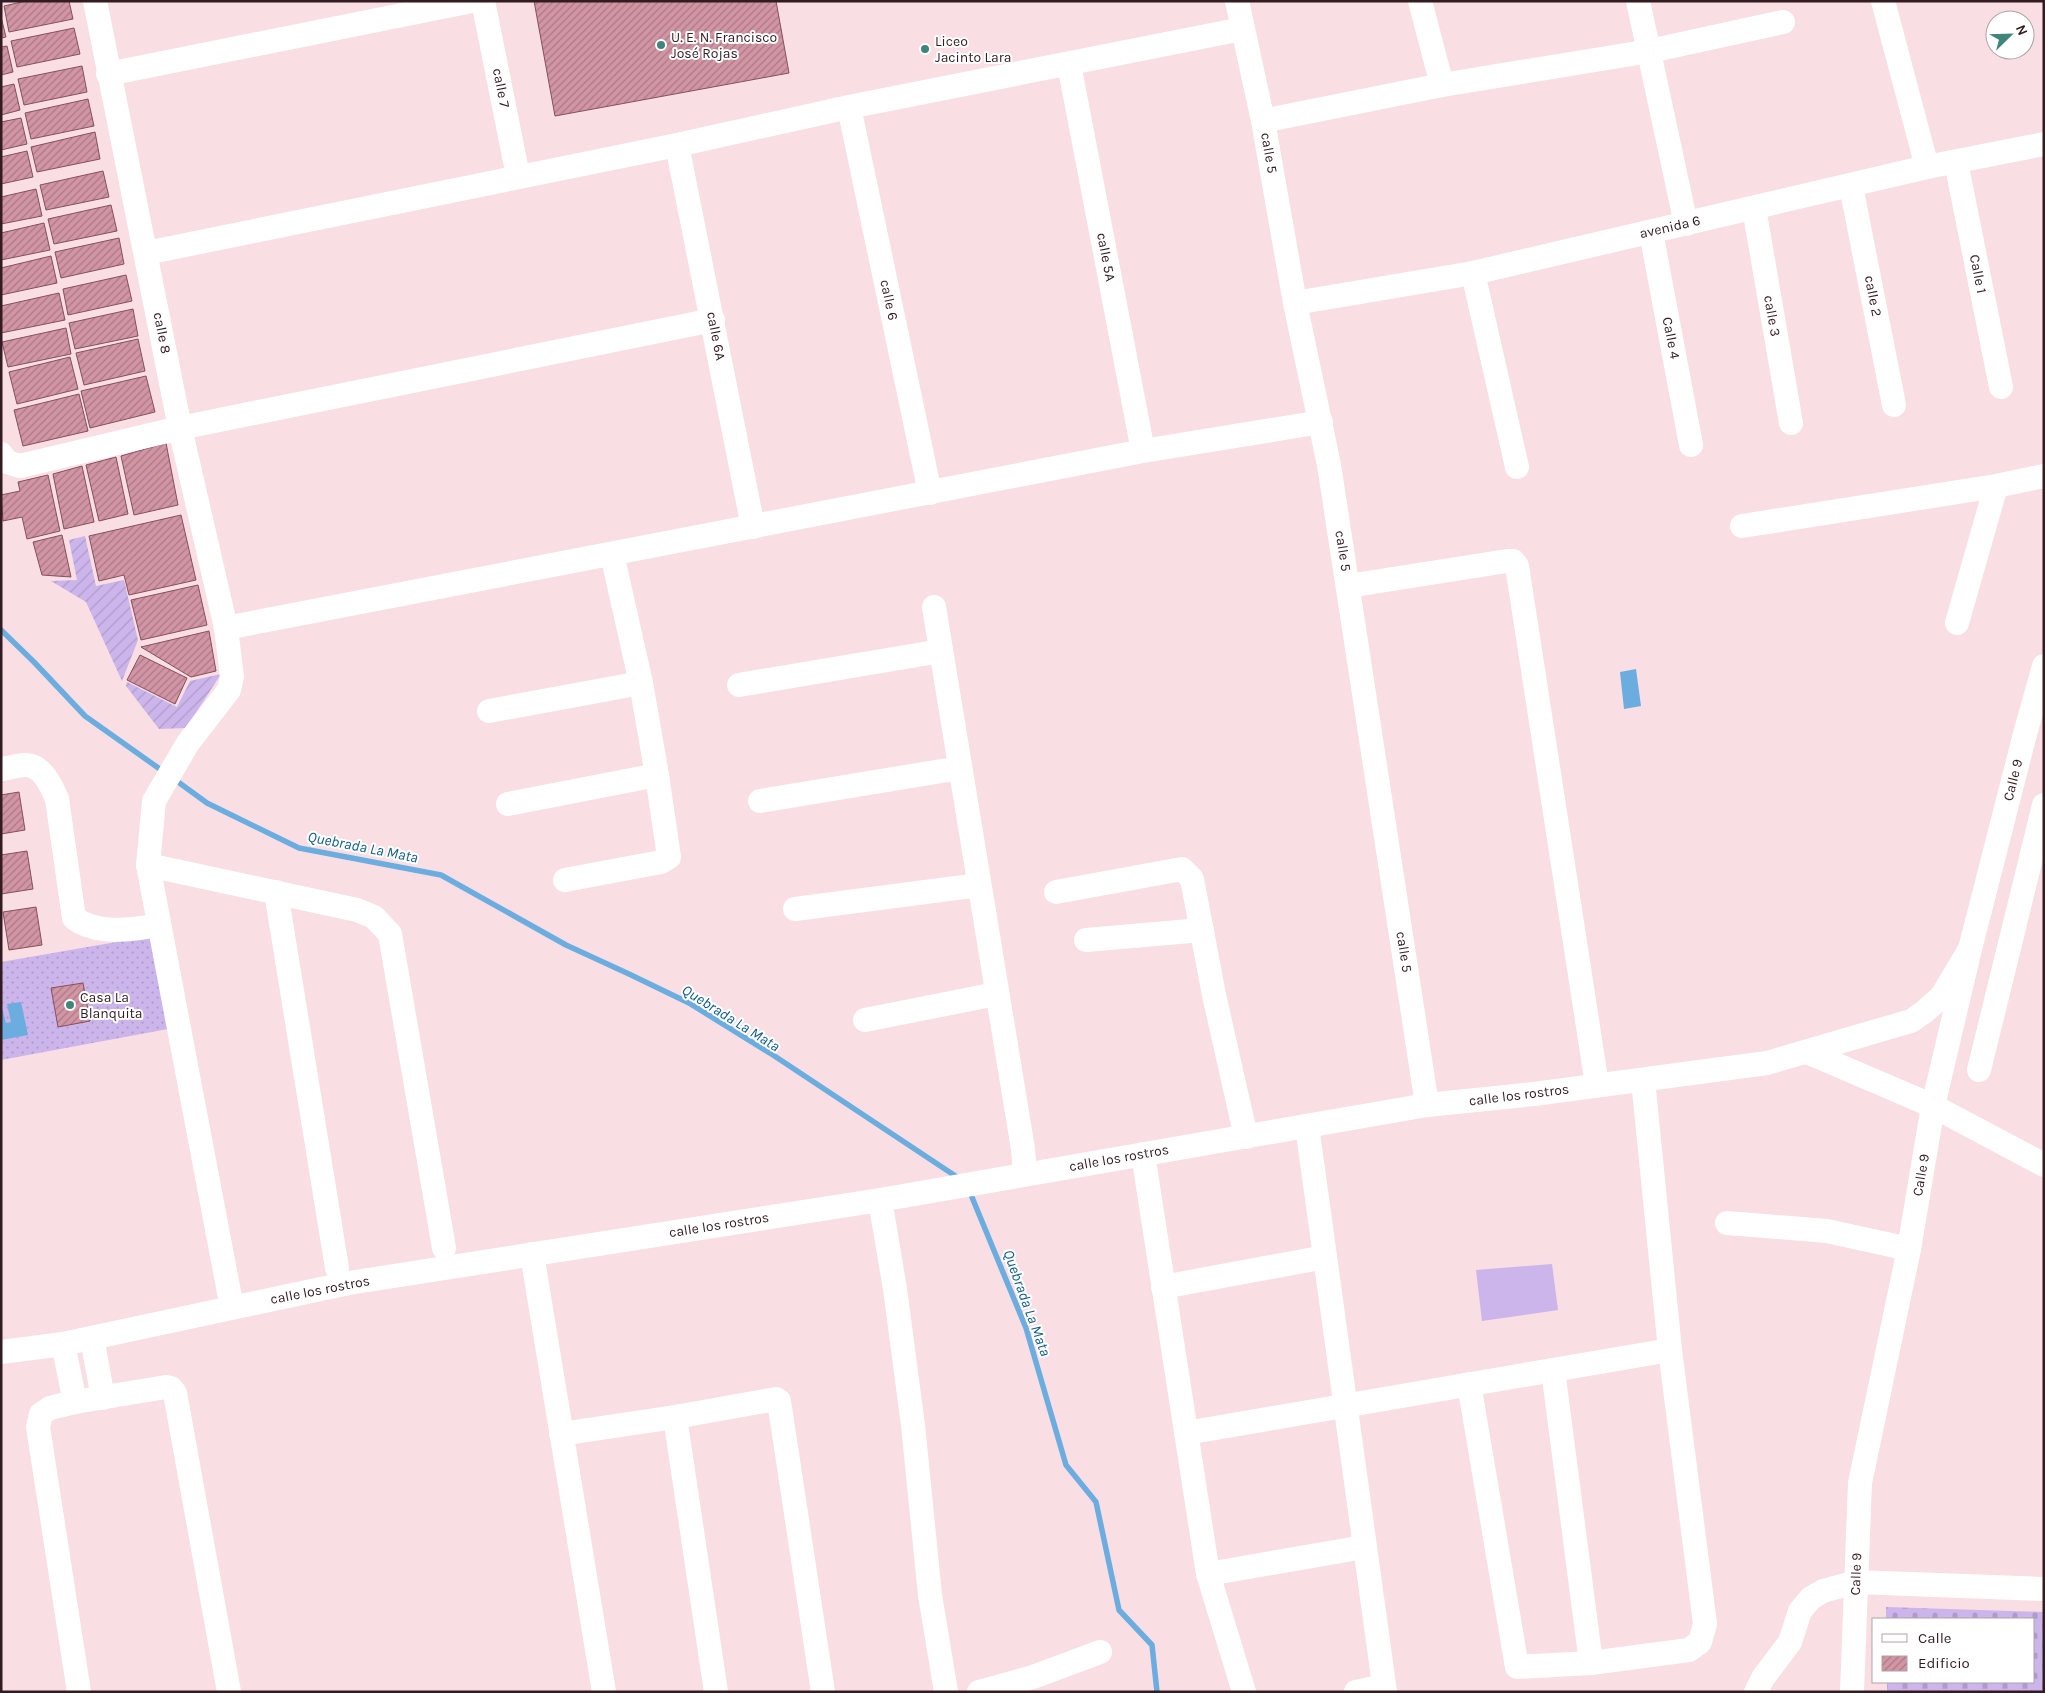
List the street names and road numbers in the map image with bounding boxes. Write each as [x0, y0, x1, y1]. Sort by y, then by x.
street label: calle 7 [489, 67, 513, 110]
street label: calle 5 [1257, 131, 1281, 175]
street label: avenida 6 [1638, 212, 1702, 242]
street label: calle 5A [1093, 231, 1119, 283]
street label: Calle 1 [1966, 253, 1990, 295]
street label: calle 2 [1861, 274, 1885, 318]
street label: calle 6 [876, 278, 902, 322]
street label: calle 3 [1760, 294, 1784, 338]
street label: calle 6A [703, 310, 729, 362]
street label: calle 8 [150, 311, 174, 355]
street label: Calle 4 [1659, 316, 1683, 361]
street label: calle 5 [1331, 529, 1355, 573]
street label: Calle 9 [2000, 757, 2026, 803]
street label: calle 5 [1392, 930, 1416, 974]
street label: calle los rostros [1468, 1080, 1570, 1110]
street label: calle los rostros [1068, 1141, 1170, 1175]
street label: Calle 9 [1909, 1152, 1933, 1198]
street label: calle los rostros [668, 1209, 770, 1241]
street label: calle los rostros [269, 1272, 371, 1308]
street label: Calle 9 [1847, 1552, 1865, 1596]

